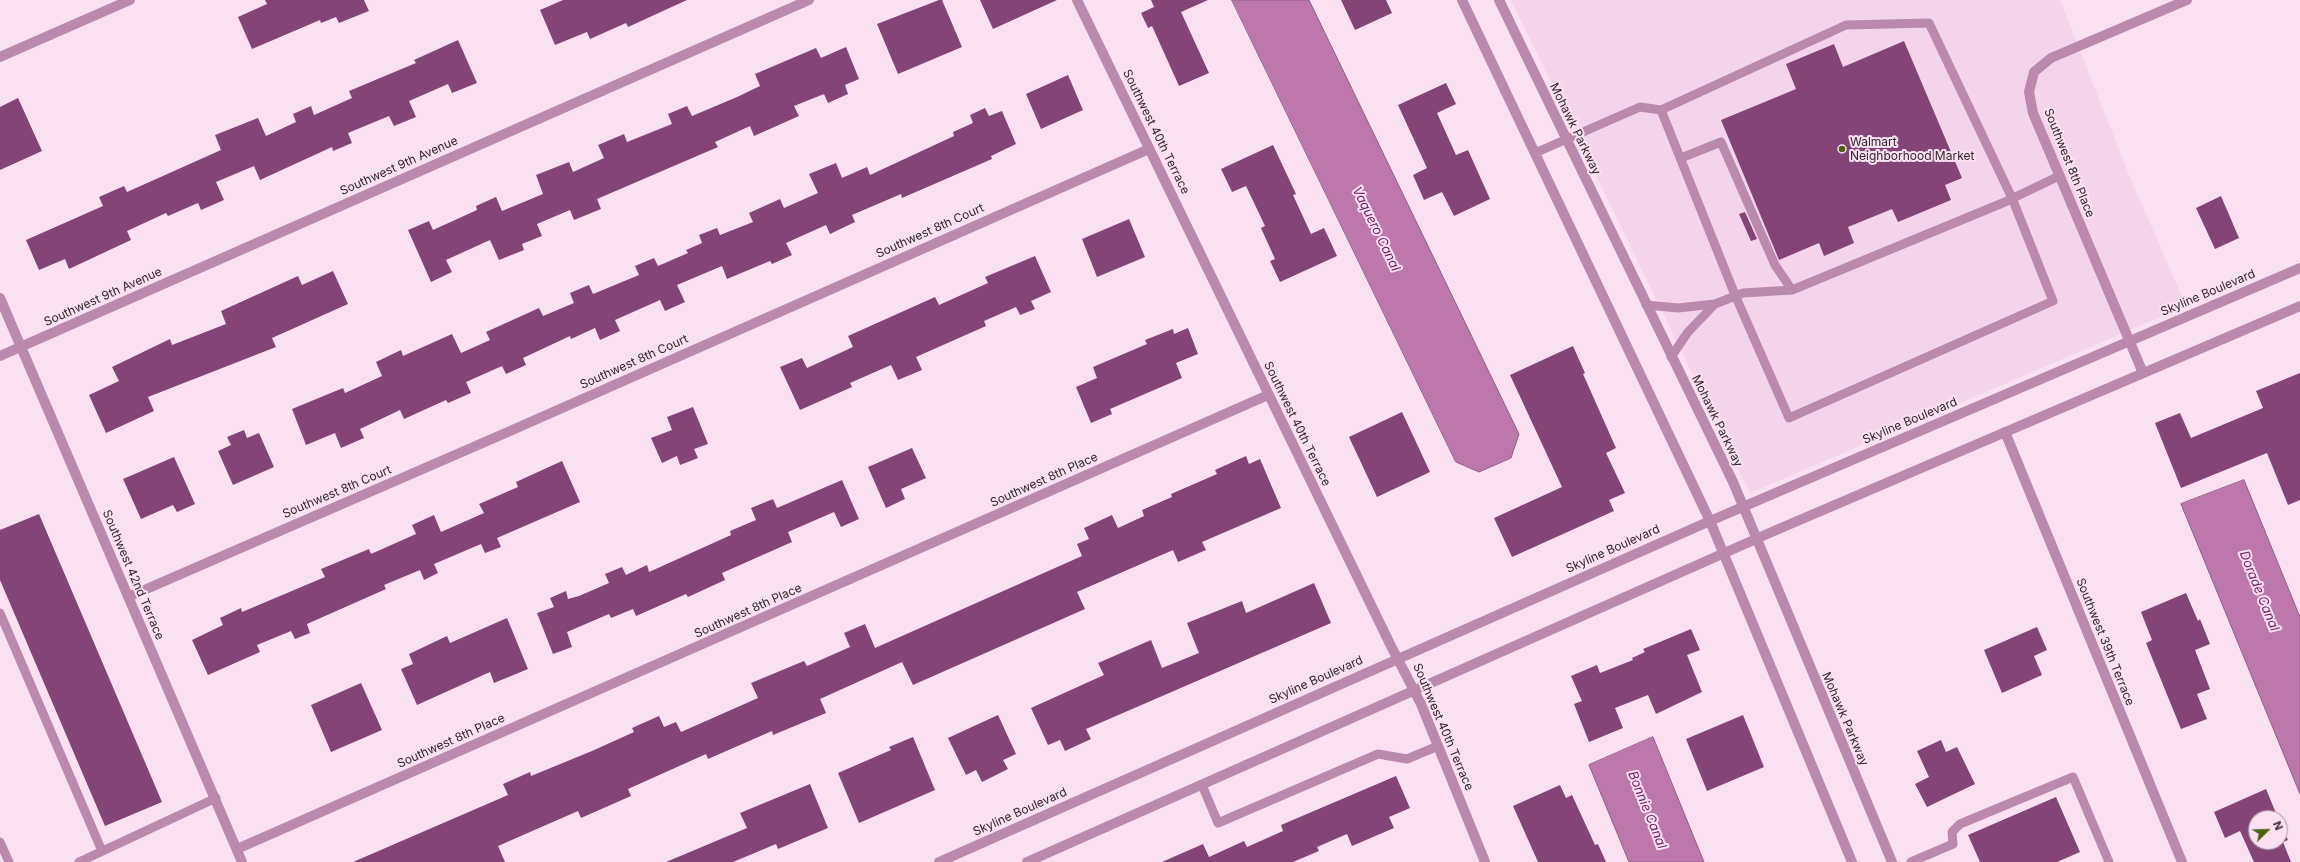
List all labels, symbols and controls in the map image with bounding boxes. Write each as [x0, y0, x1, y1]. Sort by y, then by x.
street label: Southwest 40th Terrace [1120, 67, 1192, 197]
street label: Mohawk Parkway [1547, 81, 1603, 177]
street label: Southwest 8th Place [2041, 106, 2097, 220]
street label: Southwest 9th Avenue [338, 134, 460, 198]
place label: Walmart Neighborhood Market [1850, 135, 1974, 163]
marker: Walmart Neighborhood Market [1837, 144, 1847, 154]
water label: Vaquero Canal [1349, 184, 1403, 274]
street label: Southwest 8th Court [874, 201, 986, 261]
street label: Southwest 9th Avenue [42, 265, 164, 329]
street label: Skyline Boulevard [2159, 267, 2257, 319]
street label: Southwest 8th Court [578, 332, 690, 392]
street label: Southwest 40th Terrace [1261, 359, 1333, 489]
street label: Mohawk Parkway [1689, 373, 1745, 469]
street label: Skyline Boulevard [1861, 395, 1959, 447]
street label: Southwest 8th Place [988, 450, 1100, 510]
street label: Southwest 8th Court [280, 463, 394, 521]
street label: Southwest 42nd Terrace [99, 508, 167, 642]
street label: Skyline Boulevard [1564, 522, 1662, 576]
water label: Dorade Canal [2236, 549, 2282, 633]
street label: Southwest 39th Terrace [2073, 576, 2137, 708]
street label: Southwest 8th Place [692, 581, 804, 641]
street label: Skyline Boulevard [1267, 653, 1365, 707]
street label: Southwest 40th Terrace [1410, 661, 1476, 793]
street label: Mohawk Parkway [1819, 670, 1871, 768]
street label: Southwest 8th Place [395, 711, 507, 771]
water label: Bonnie Canal [1624, 769, 1670, 851]
street label: Skyline Boulevard [971, 785, 1069, 839]
north arrow [2248, 810, 2288, 850]
text: N [2270, 819, 2286, 832]

